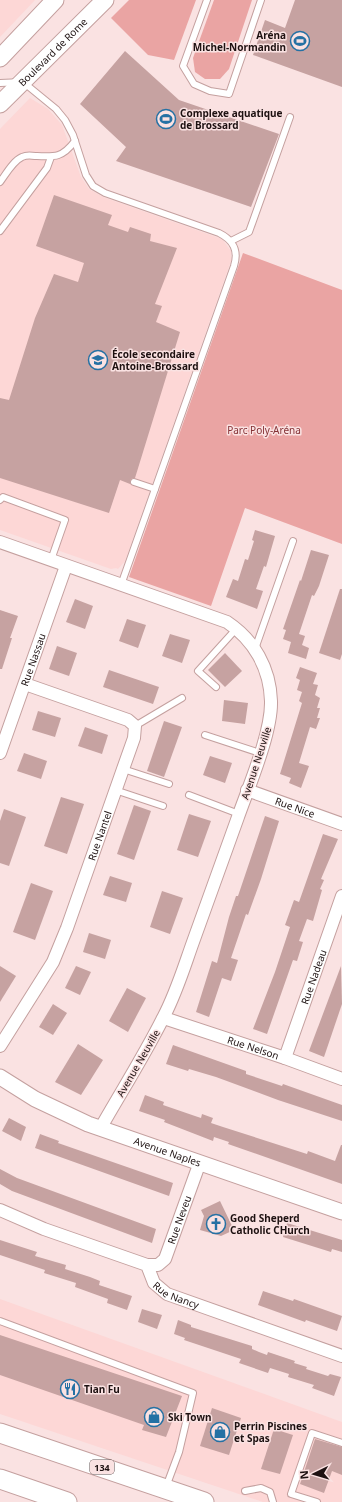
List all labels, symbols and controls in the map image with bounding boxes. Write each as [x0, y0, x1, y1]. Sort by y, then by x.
street label: Boulevard de Rome [15, 14, 90, 89]
place label: Aréna Michel-Normandin [193, 28, 286, 54]
sports icon: Aréna Michel-Normandin [289, 30, 311, 52]
place label: Complexe aquatique de Brossard [180, 106, 283, 132]
sports icon: Complexe aquatique de Brossard [155, 108, 177, 130]
place label: École secondaire Antoine-Brossard [112, 347, 198, 373]
school or university icon: École secondaire Antoine-Brossard [87, 349, 109, 371]
park label: Parc Poly-Aréna [227, 423, 301, 437]
street label: Rue Nassau [17, 631, 49, 688]
street label: Avenue Neuville [238, 725, 274, 801]
street label: Rue Nice [273, 794, 317, 821]
street label: Rue Nantel [84, 809, 115, 862]
street label: Rue Nadeau [297, 947, 330, 1006]
street label: Avenue Neuville [113, 1026, 163, 1099]
street label: Rue Nelson [226, 1032, 281, 1063]
street label: Avenue Naples [132, 1133, 203, 1170]
street label: Rue Neveu [164, 1193, 194, 1246]
place label: Good Sheperd Catholic CHurch [230, 1211, 310, 1237]
church icon: Good Sheperd Catholic CHurch [205, 1213, 227, 1235]
street label: Rue Nancy [150, 1278, 202, 1312]
restaurant icon: Tian Fu [59, 1378, 81, 1400]
place label: Tian Fu [84, 1382, 120, 1396]
shop icon: Ski Town [143, 1406, 165, 1428]
place label: Ski Town [168, 1410, 211, 1424]
place label: Perrin Piscines et Spas [234, 1419, 307, 1445]
shop icon: Perrin Piscines et Spas [209, 1421, 231, 1443]
north arrow [294, 1454, 334, 1494]
road number: 134 [90, 1460, 114, 1474]
text: N [296, 1470, 311, 1480]

